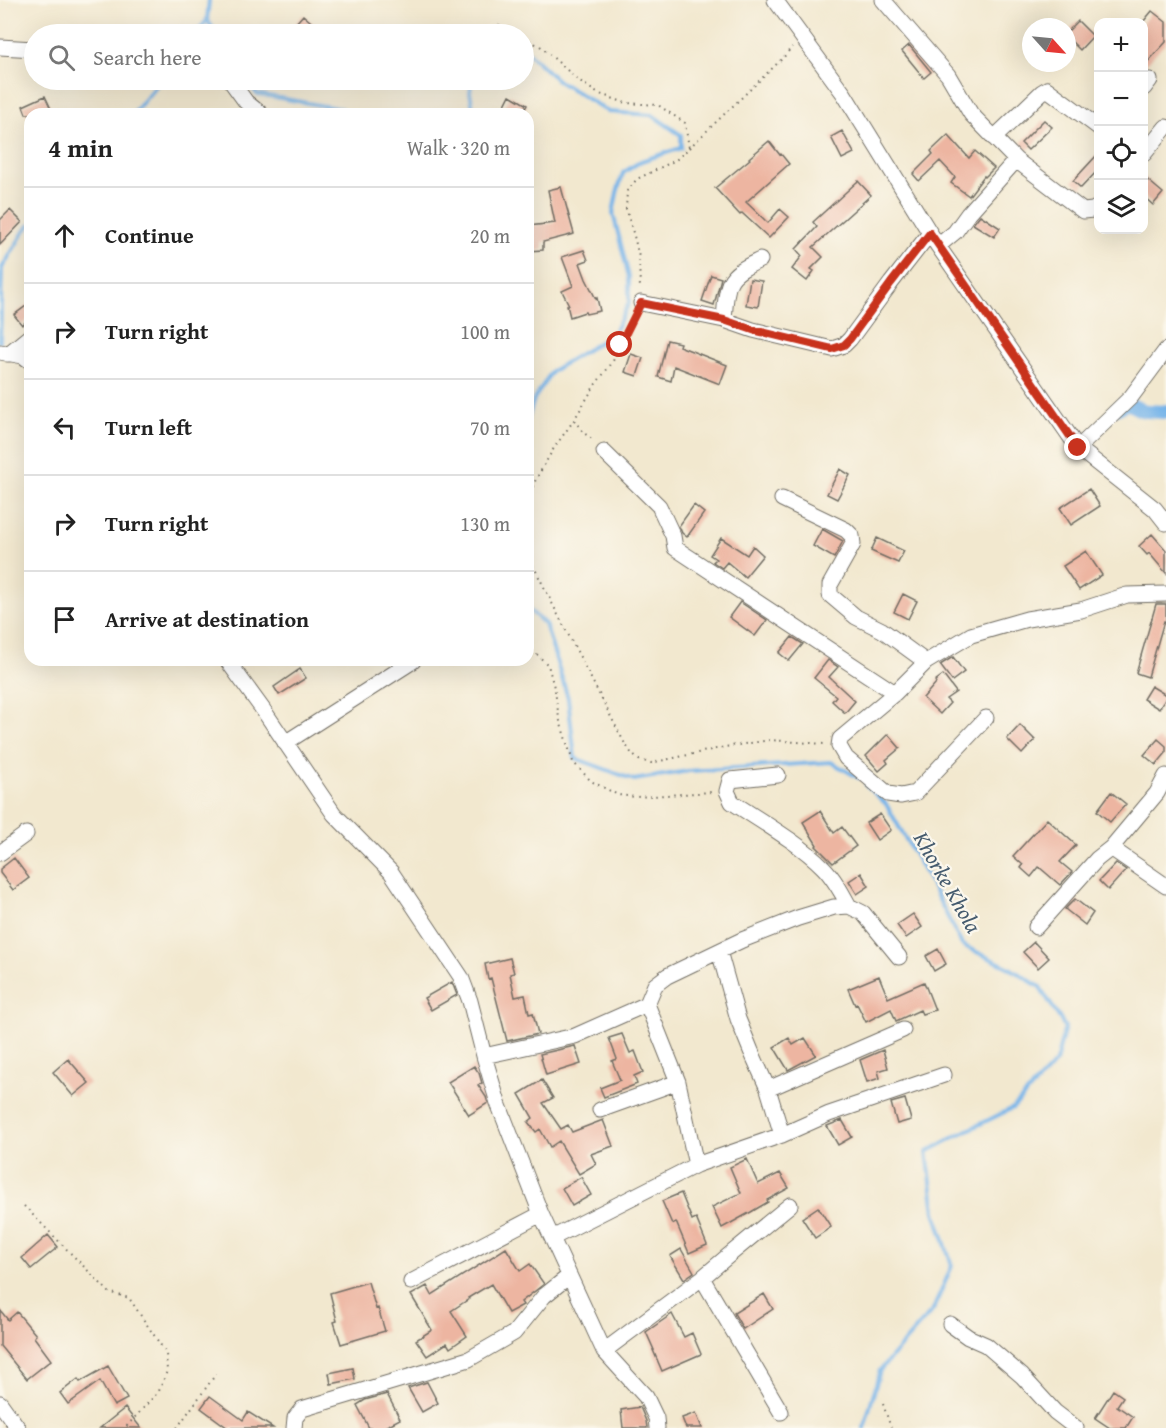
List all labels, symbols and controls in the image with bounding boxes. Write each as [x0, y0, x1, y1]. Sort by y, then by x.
north arrow [1022, 18, 1076, 72]
map controls [1094, 18, 1148, 234]
button: + [1094, 18, 1148, 72]
search box [24, 24, 534, 90]
icon: search [45, 41, 78, 74]
text: Search here [93, 41, 202, 73]
button: − [1094, 72, 1148, 126]
button: locate [1094, 126, 1148, 180]
text: 4 min [48, 128, 113, 167]
text: Walk · 320 m [407, 133, 510, 162]
button: layers [1094, 180, 1148, 234]
icon: ahead [48, 219, 81, 252]
text: Continue [105, 219, 194, 251]
text: 20 m [470, 221, 510, 250]
icon: right [48, 315, 81, 348]
text: Turn right [105, 315, 208, 347]
text: 100 m [460, 317, 510, 346]
route start [606, 331, 632, 357]
icon: left [48, 411, 81, 444]
text: Turn left [105, 411, 192, 443]
text: 70 m [470, 413, 510, 442]
route end [1064, 434, 1090, 460]
icon: right [48, 507, 81, 540]
text: Turn right [105, 507, 208, 539]
text: 130 m [460, 509, 510, 538]
icon: arrive [48, 603, 81, 636]
text: Arrive at destination [105, 603, 309, 635]
water label: Khorke Khola [906, 824, 990, 939]

